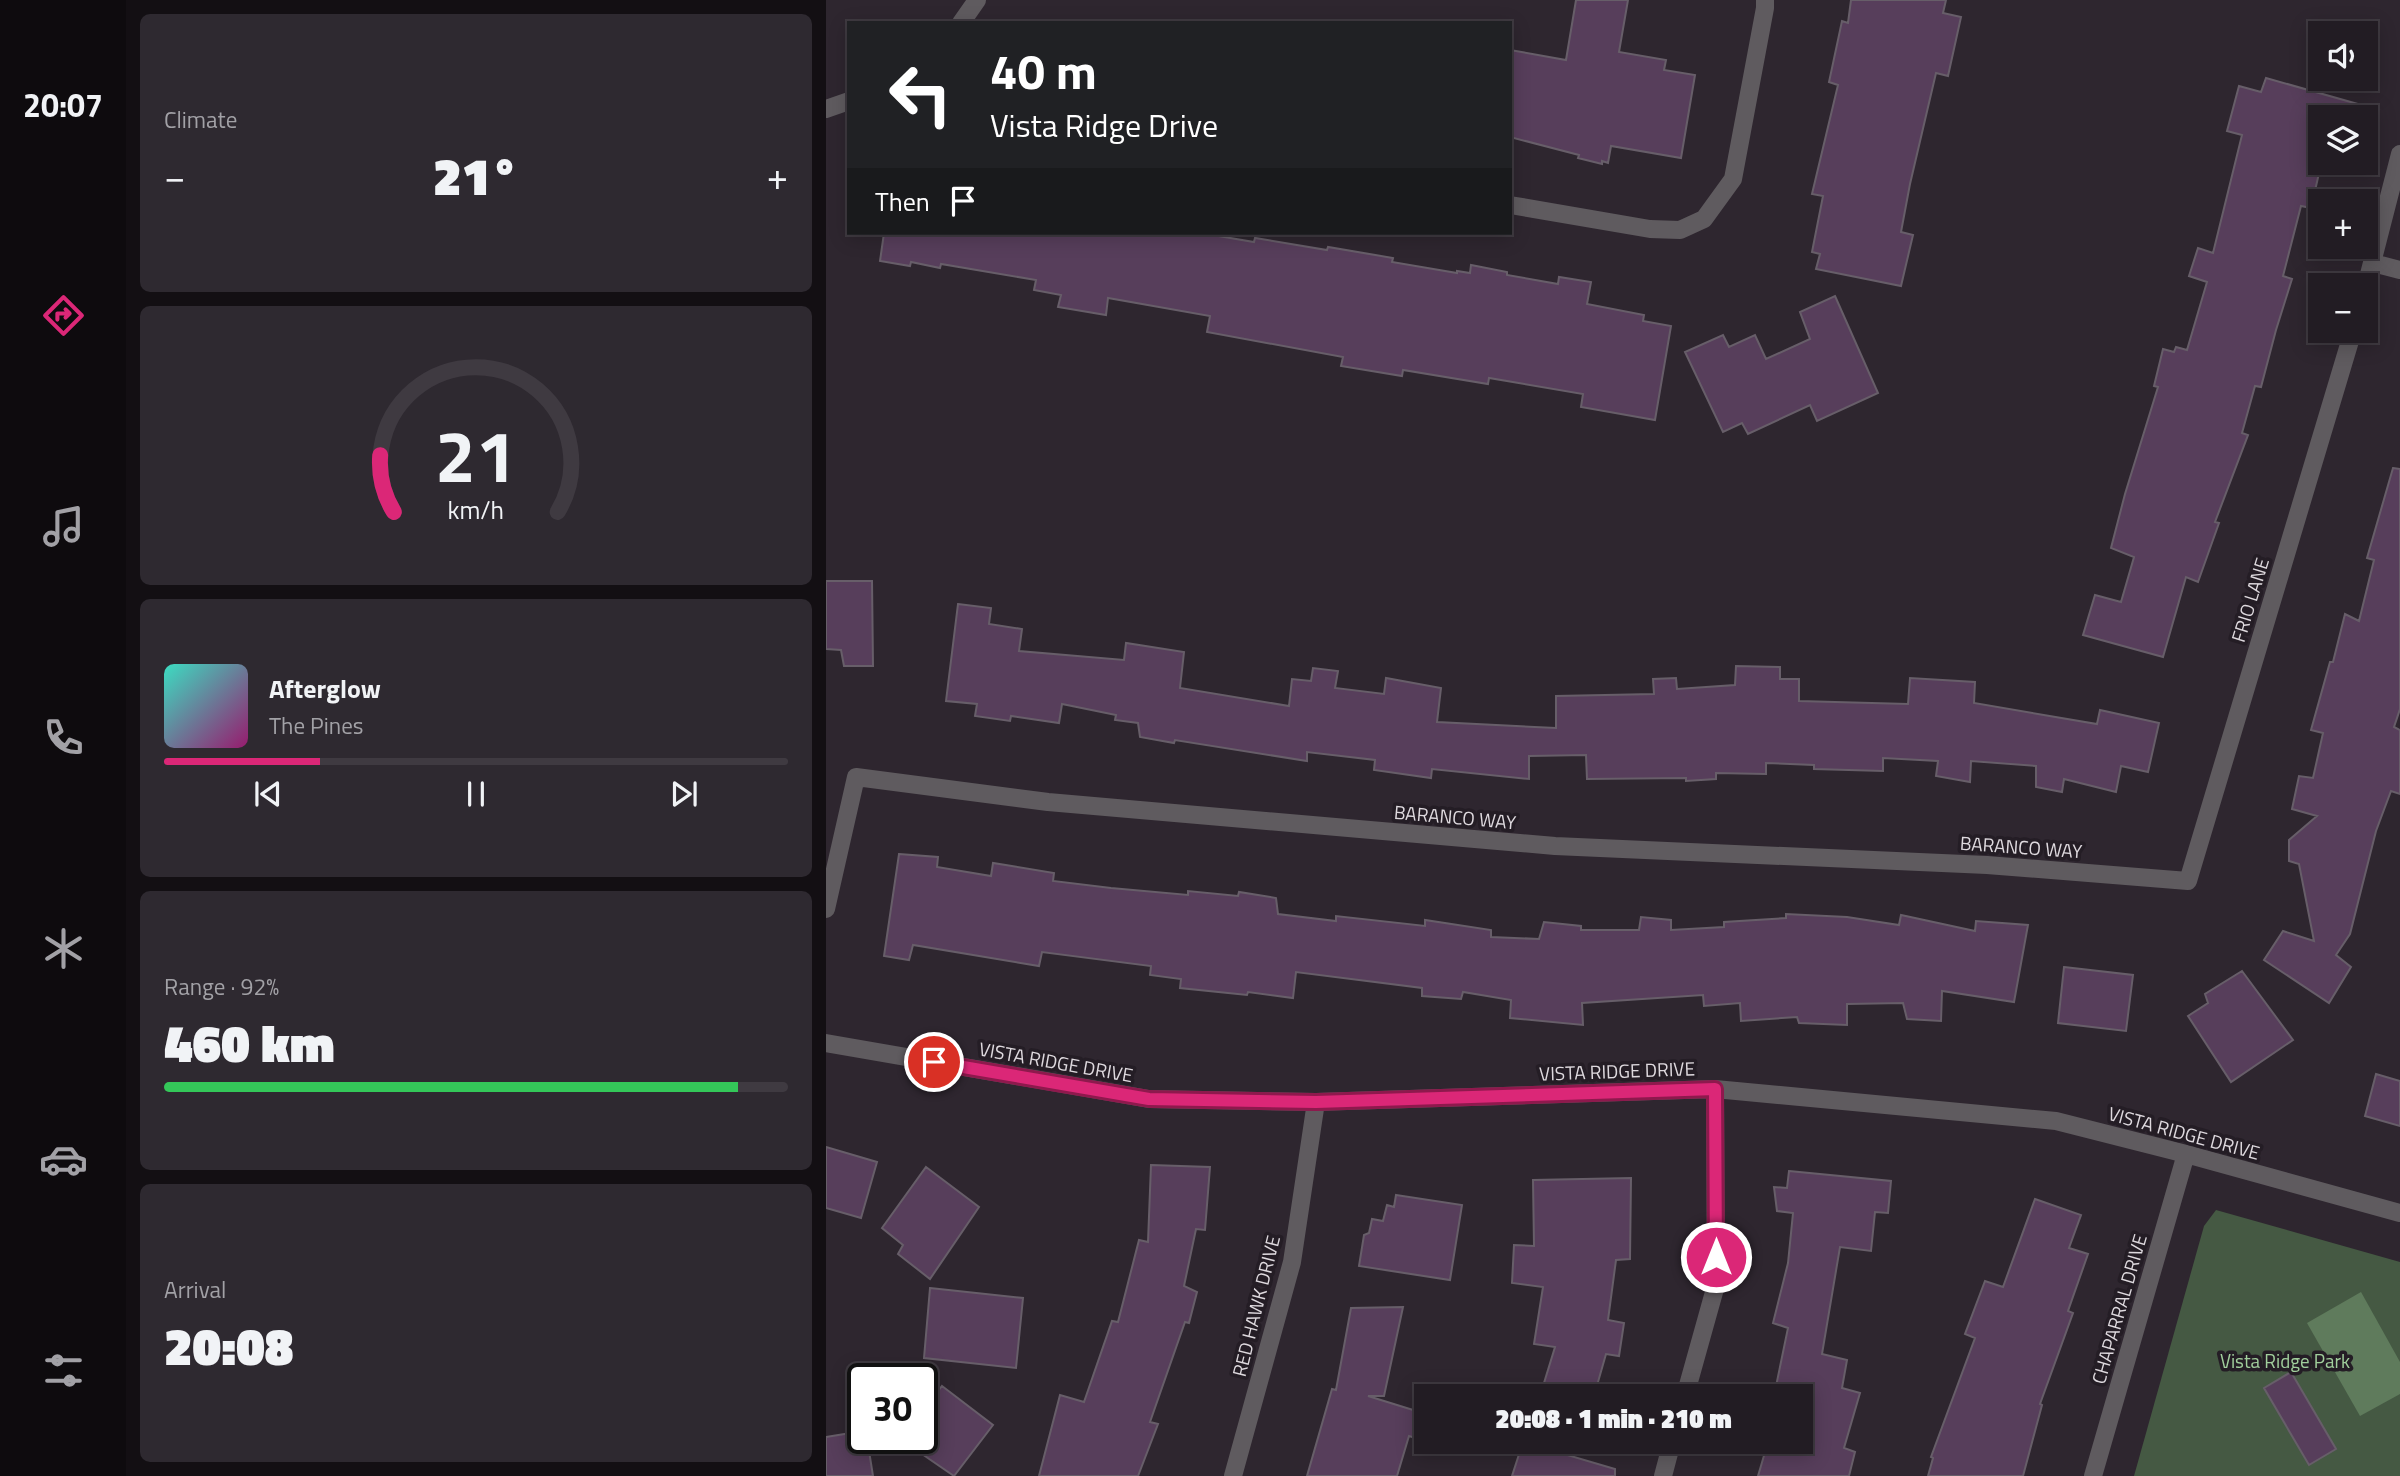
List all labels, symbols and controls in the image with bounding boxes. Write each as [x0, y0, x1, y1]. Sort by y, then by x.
map controls [2308, 21, 2378, 343]
button: sound [2308, 21, 2378, 91]
text: 40 m [990, 33, 1097, 108]
icon: left [875, 49, 966, 140]
text: 20:07 [23, 81, 103, 129]
text: Vista Ridge Drive [990, 101, 1218, 149]
text: Climate [164, 102, 237, 137]
button: layers [2308, 105, 2378, 175]
text: 21° [433, 136, 519, 215]
text: − [164, 147, 185, 205]
text: + [767, 147, 788, 205]
text: Then [875, 182, 930, 221]
icon: arrive [944, 182, 982, 220]
button: + [2308, 189, 2378, 259]
button: − [2308, 273, 2378, 343]
icon: directions [39, 291, 88, 340]
text: 21 [435, 400, 517, 510]
text: km/h [448, 490, 504, 528]
icon: music [39, 502, 88, 551]
street label: FRIO LANE [2223, 554, 2276, 646]
text: Afterglow [269, 669, 381, 708]
text: The Pines [269, 708, 363, 743]
icon: phone [39, 713, 88, 762]
icon: previous [249, 775, 287, 813]
icon: pause [457, 775, 495, 813]
icon: next [665, 775, 703, 813]
street label: BARANCO WAY [1393, 797, 1518, 836]
street label: BARANCO WAY [1959, 828, 2084, 865]
icon: climate [39, 924, 88, 973]
text: Range · 92% [164, 969, 279, 1004]
text: 460 km [164, 1003, 335, 1082]
pin [904, 1032, 964, 1092]
street label: VISTA RIDGE DRIVE [977, 1034, 1135, 1089]
icon: arrive [915, 1043, 953, 1081]
street label: VISTA RIDGE DRIVE [1539, 1053, 1695, 1088]
street label: VISTA RIDGE DRIVE [2105, 1098, 2263, 1167]
icon: car [39, 1135, 88, 1184]
position arrow [1679, 1220, 1753, 1294]
street label: CHAPARRAL DRIVE [2083, 1231, 2154, 1387]
street label: RED HAWK DRIVE [1224, 1232, 1287, 1379]
text: Arrival [164, 1272, 226, 1307]
text: 20:08 [164, 1306, 293, 1385]
icon: filters [39, 1346, 88, 1395]
park label: Vista Ridge Park [2220, 1346, 2350, 1375]
speed limit sign: 30 [847, 1363, 938, 1454]
text: 20:08 · 1 min · 210 m [1495, 1399, 1732, 1438]

